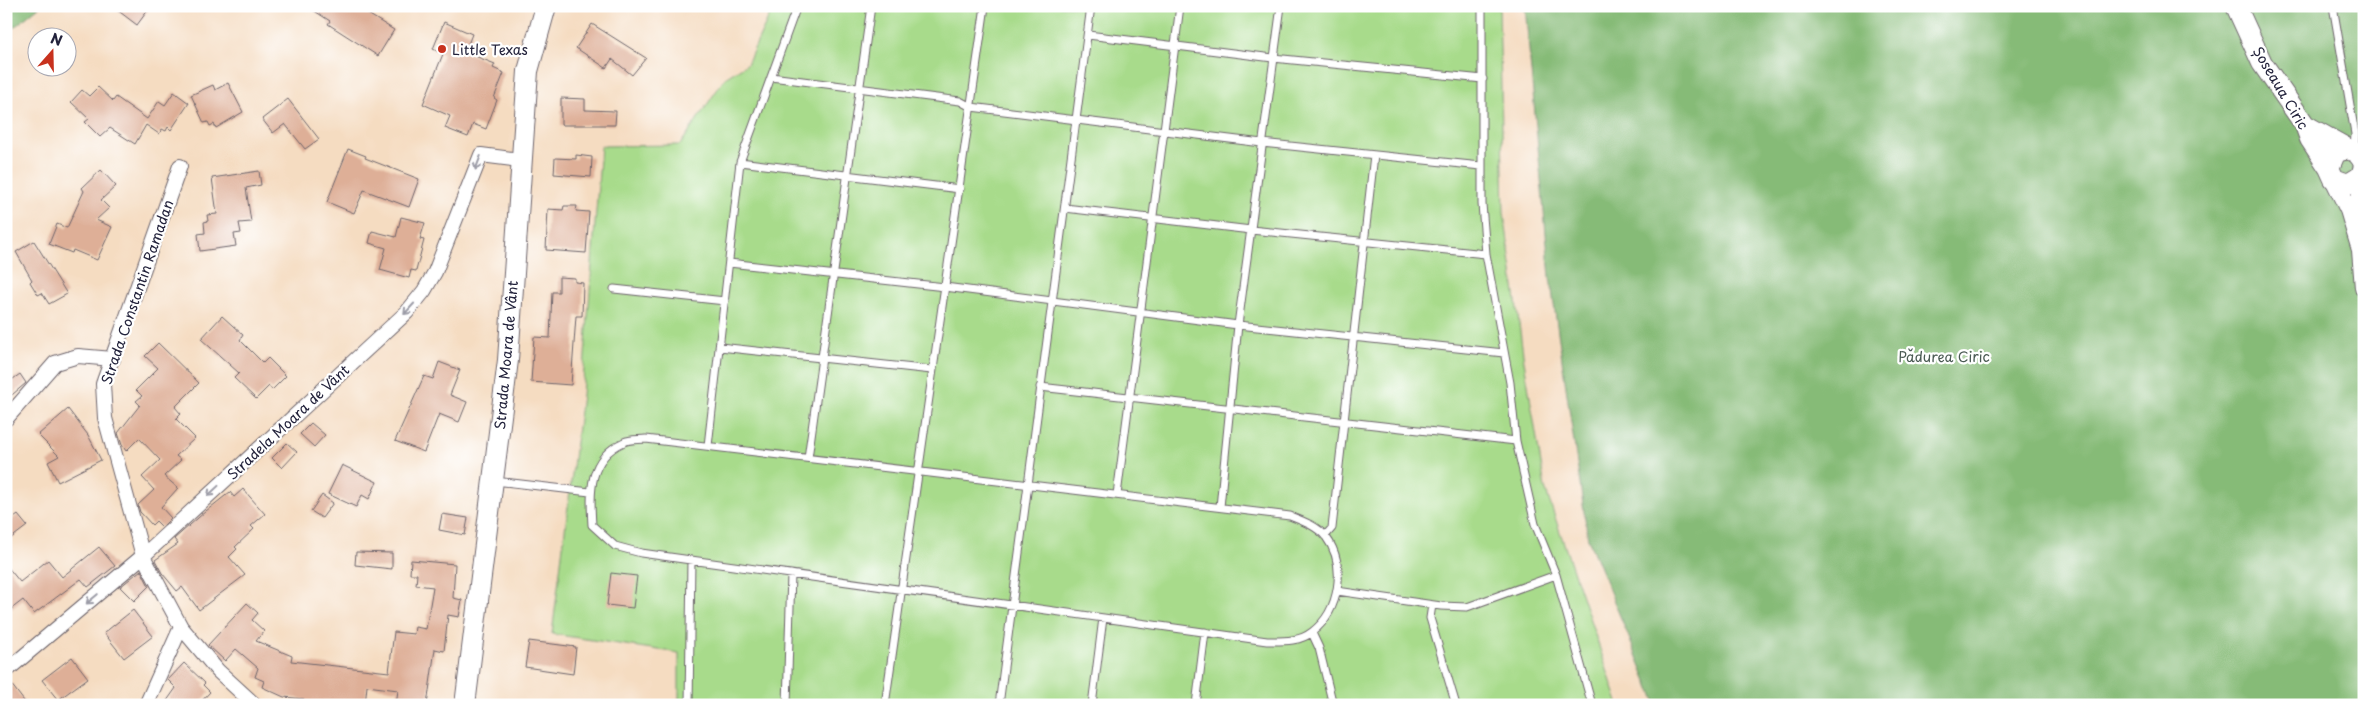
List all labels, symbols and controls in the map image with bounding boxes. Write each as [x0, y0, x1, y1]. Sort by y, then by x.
north arrow [28, 28, 78, 78]
text: N [48, 28, 65, 51]
place label: Little Texas [452, 39, 528, 60]
marker: Little Texas [436, 43, 448, 55]
street label: Șoseaua Ciric [2248, 43, 2314, 133]
one-way arrow [472, 155, 482, 170]
street label: Strada Constantin Ramadan [96, 197, 178, 387]
street label: Strada Moara de Vânt [489, 279, 523, 430]
one-way arrow [403, 302, 415, 315]
park label: Pădurea Ciric [1898, 346, 1990, 367]
street label: Stradela Moara de Vânt [222, 359, 354, 484]
one-way arrow [207, 485, 219, 497]
one-way arrow [85, 593, 98, 605]

